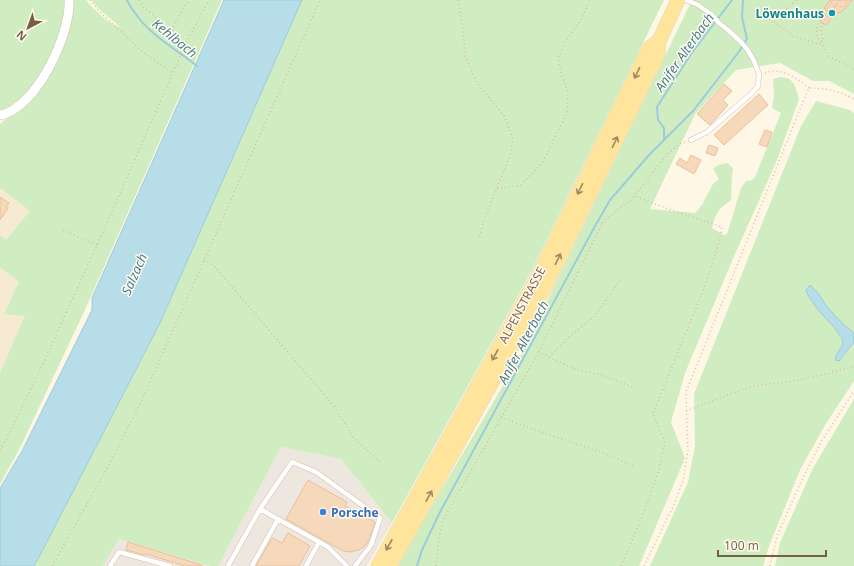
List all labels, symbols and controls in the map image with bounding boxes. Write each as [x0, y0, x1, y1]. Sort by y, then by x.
place label: Löwenhaus [756, 5, 824, 22]
north arrow [8, 8, 48, 48]
marker: Löwenhaus [827, 8, 837, 18]
water label: Anifer Alterbach [650, 9, 718, 96]
water label: Kehlbach [149, 14, 201, 62]
text: N [13, 27, 29, 45]
one-way arrow [633, 66, 640, 78]
one-way arrow [612, 136, 619, 148]
one-way arrow [576, 183, 583, 195]
water label: Salzach [117, 250, 151, 298]
one-way arrow [555, 253, 563, 265]
street label: ALPENSTRASSE [495, 264, 549, 346]
water label: Anifer Alterbach [493, 297, 552, 388]
one-way arrow [490, 348, 498, 360]
one-way arrow [426, 490, 434, 502]
place label: Porsche [331, 504, 379, 521]
marker: Porsche [318, 507, 328, 517]
scale bar [718, 532, 826, 558]
text: 100 m [724, 537, 759, 554]
one-way arrow [385, 539, 393, 551]

